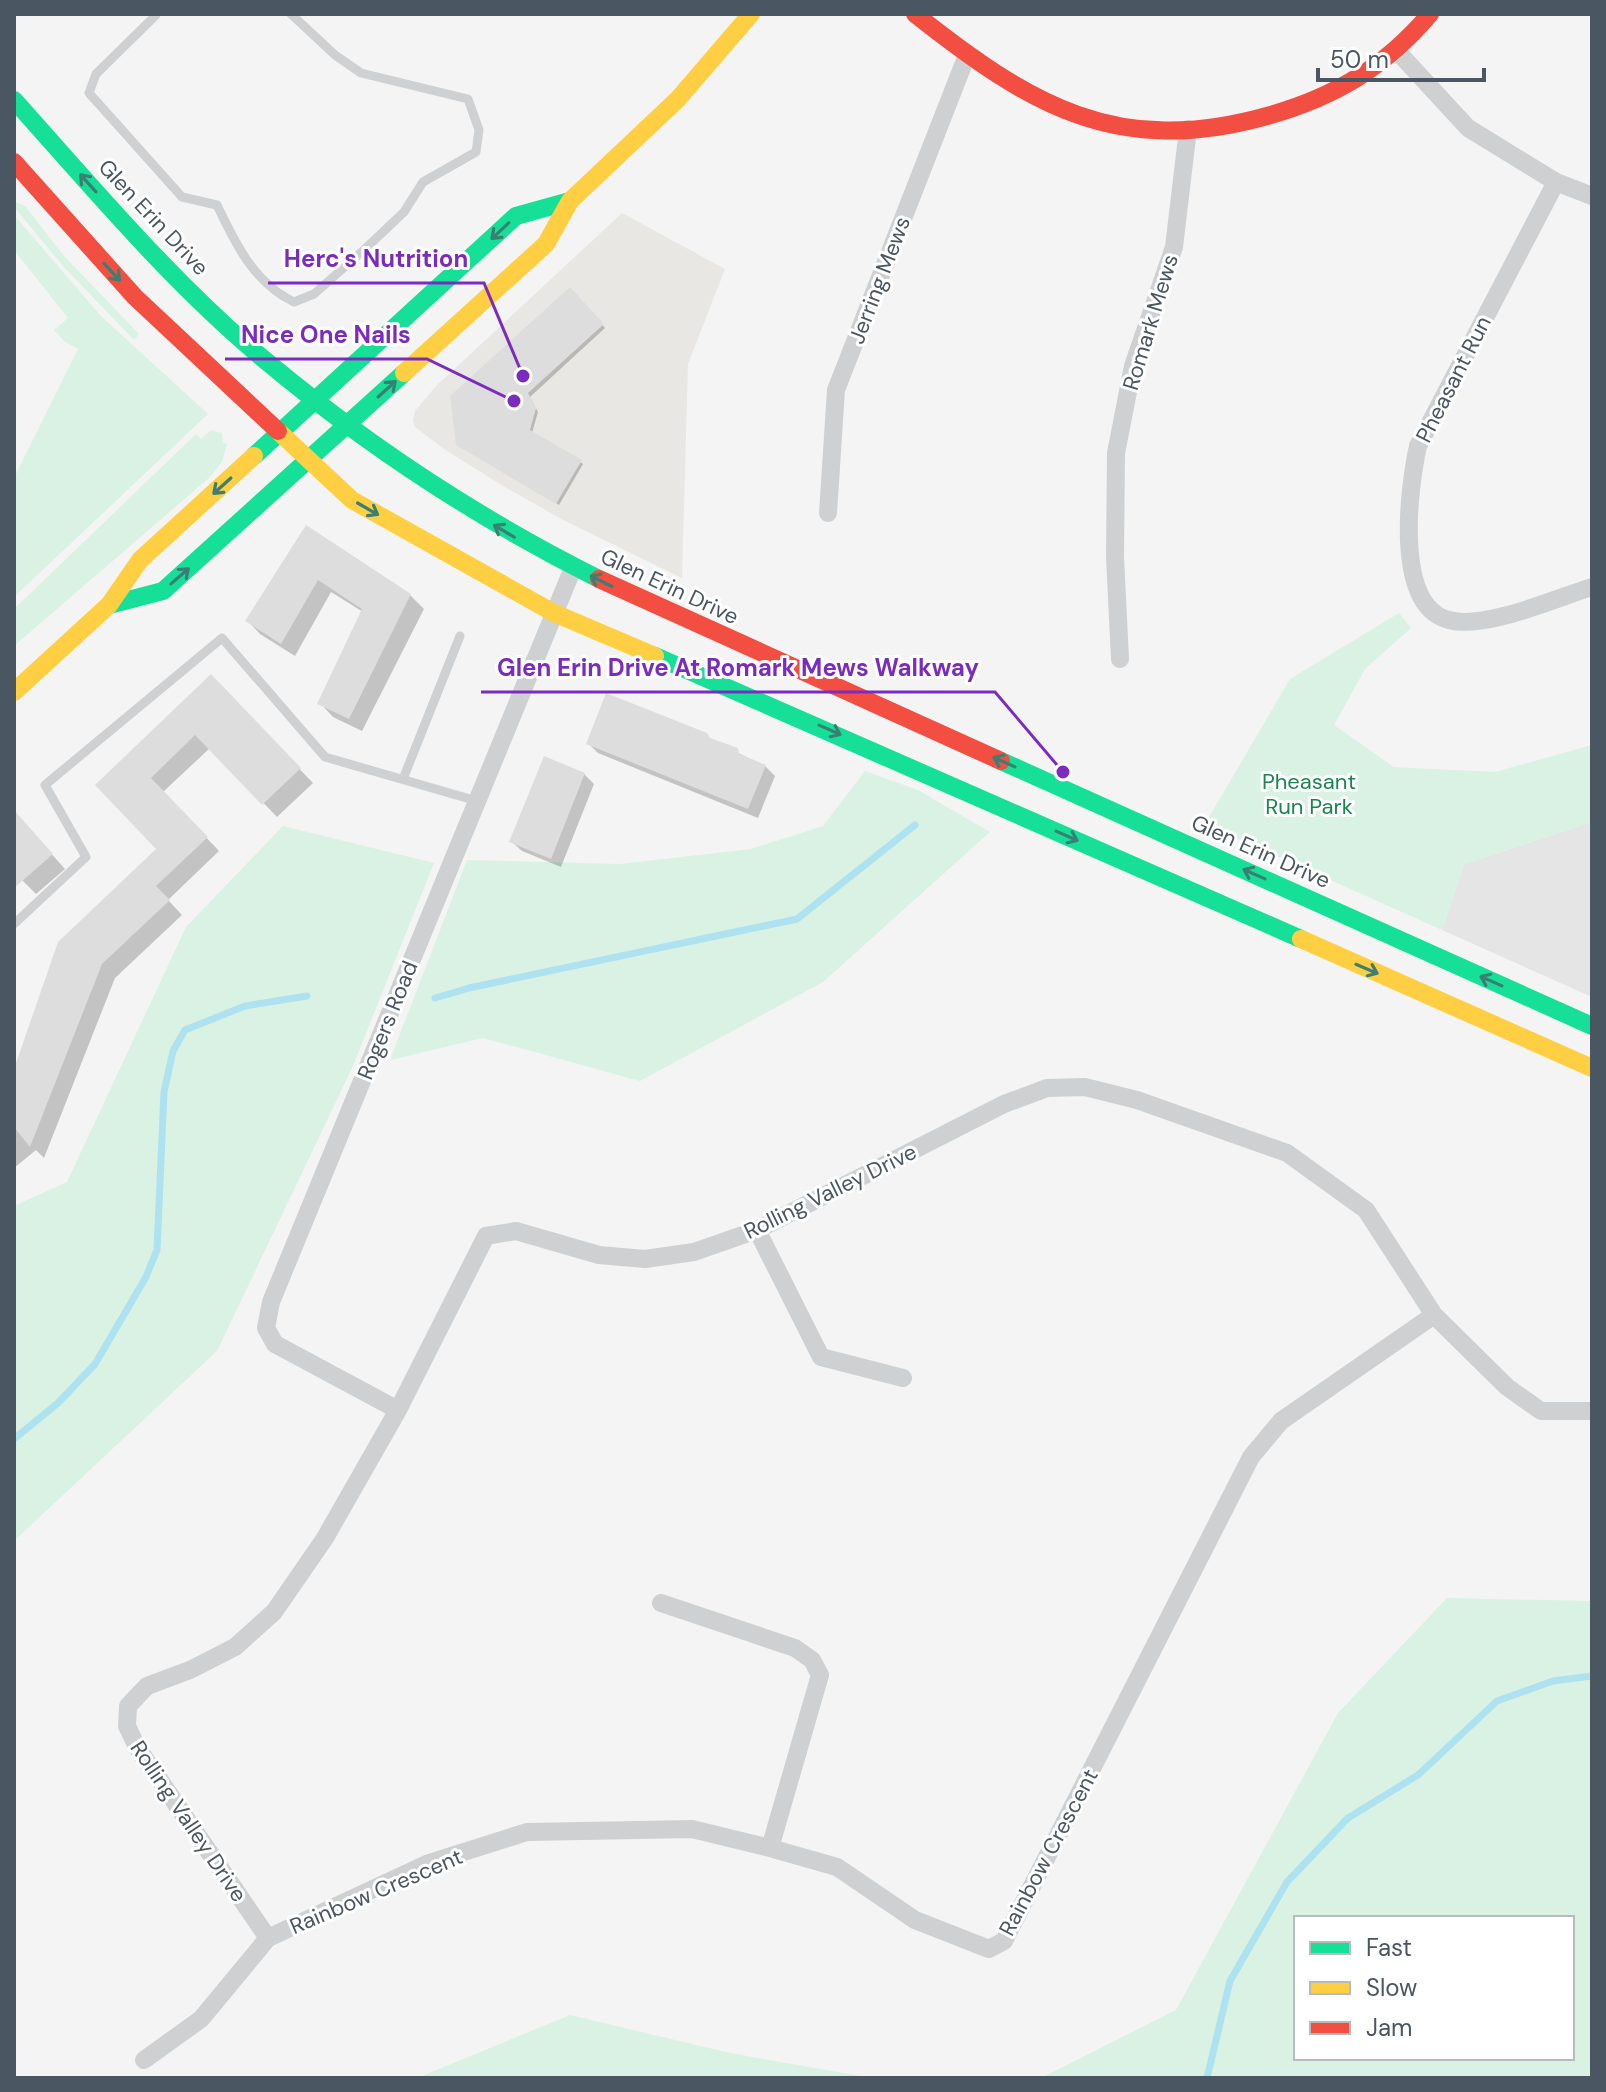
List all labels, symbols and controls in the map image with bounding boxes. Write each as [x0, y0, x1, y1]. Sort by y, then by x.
scale bar [1318, 32, 1484, 82]
text: 50 m [1330, 44, 1389, 75]
street label: Glen Erin Drive [92, 153, 215, 282]
one-way arrow [79, 173, 97, 193]
street label: Jerring Mews [842, 212, 917, 348]
one-way arrow [490, 221, 510, 240]
callout: Herc's Nutrition [268, 235, 484, 283]
text: Herc's Nutrition [284, 243, 468, 274]
street label: Romark Mews [1116, 251, 1185, 394]
one-way arrow [103, 262, 122, 282]
callout: Nice One Nails [225, 311, 427, 359]
street label: Pheasant Run [1409, 311, 1498, 447]
text: Nice One Nails [241, 319, 411, 350]
one-way arrow [377, 379, 397, 398]
one-way arrow [213, 477, 233, 495]
one-way arrow [356, 502, 380, 517]
one-way arrow [493, 522, 516, 538]
street label: Glen Erin Drive [596, 542, 743, 631]
one-way arrow [169, 567, 189, 585]
one-way arrow [590, 573, 614, 589]
callout: Glen Erin Drive At Romark Mews Walkway [481, 644, 995, 692]
text: Glen Erin Drive At Romark Mews Walkway [497, 652, 979, 683]
one-way arrow [817, 723, 841, 738]
one-way arrow [992, 754, 1016, 769]
park label: Pheasant Run Park [1262, 767, 1356, 821]
street label: Glen Erin Drive [1187, 808, 1335, 895]
one-way arrow [1055, 829, 1079, 844]
one-way arrow [1243, 866, 1267, 881]
street label: Rogers Road [350, 957, 424, 1084]
one-way arrow [1354, 963, 1379, 978]
one-way arrow [1480, 973, 1504, 988]
street label: Rolling Valley Drive [739, 1137, 921, 1246]
street label: Rolling Valley Drive [124, 1735, 253, 1908]
street label: Rainbow Crescent [992, 1764, 1105, 1941]
street label: Rainbow Crescent [285, 1842, 467, 1941]
legend [1294, 1916, 1574, 2060]
text: Fast [1366, 1932, 1412, 1963]
text: Slow [1366, 1972, 1417, 2003]
text: Jam [1366, 2012, 1412, 2043]

